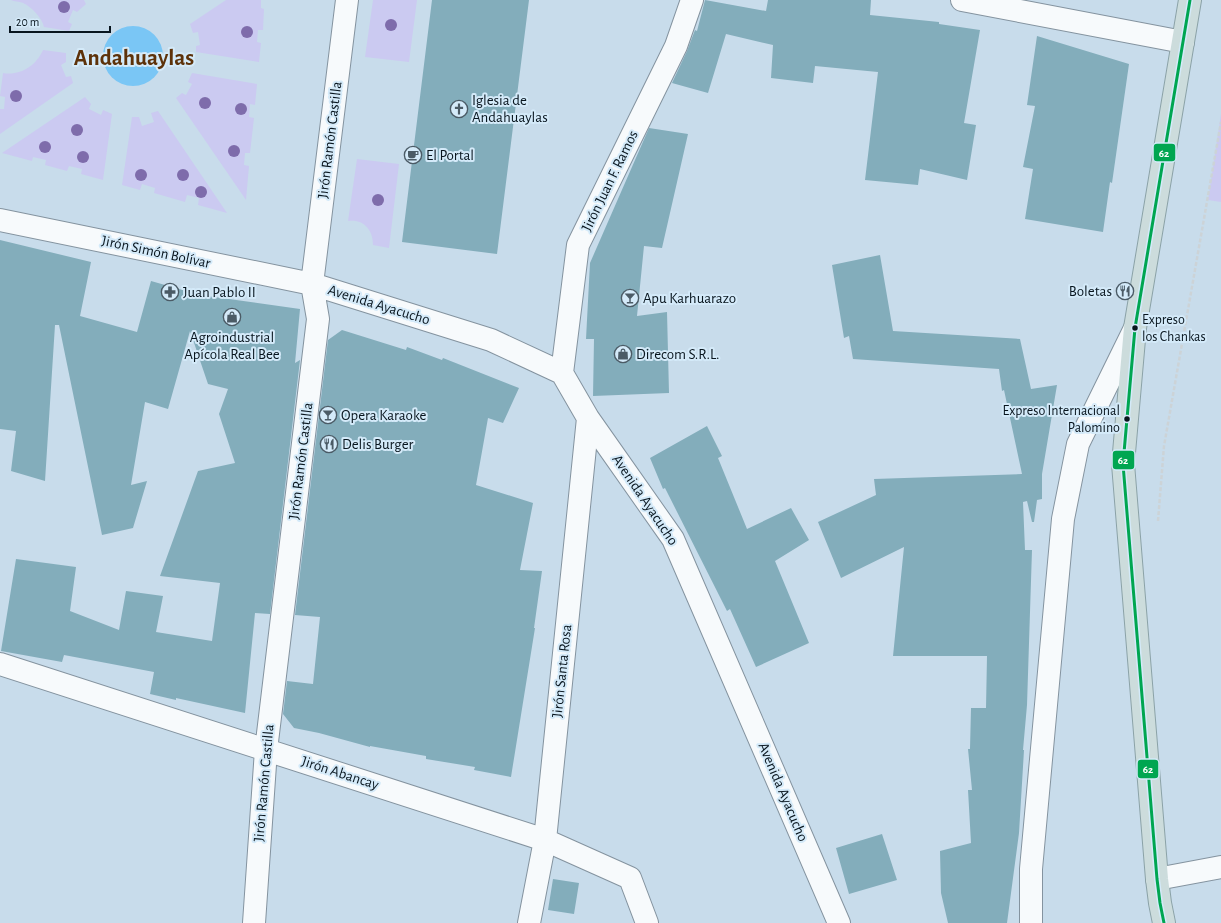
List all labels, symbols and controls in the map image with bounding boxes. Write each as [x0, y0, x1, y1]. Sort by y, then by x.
scale bar [10, 8, 110, 34]
text: 20 m [16, 16, 39, 28]
district label: Andahuaylas [74, 47, 194, 70]
street label: Jirón Ramón Castilla [315, 81, 345, 199]
place label: Iglesia de Andahuaylas [472, 93, 548, 125]
church icon: Iglesia de Andahuaylas [449, 99, 469, 119]
street label: Jirón Juan F. Ramos [579, 128, 641, 234]
line badge: 62 [1153, 143, 1176, 162]
cafe icon: El Portal [403, 145, 423, 165]
place label: El Portal [426, 148, 474, 163]
text: 62 [1159, 148, 1169, 159]
street label: Jirón Simón Bolívar [100, 233, 212, 271]
restaurant icon: Boletas [1115, 281, 1135, 301]
pharmacy icon: Juan Pablo II [160, 282, 180, 302]
street label: Avenida Ayacucho [326, 282, 432, 328]
place label: Boletas [1069, 284, 1112, 299]
place label: Juan Pablo II [183, 285, 256, 300]
bar icon: Apu Karhuarazo [620, 288, 640, 308]
place label: Apu Karhuarazo [643, 291, 736, 306]
shop icon: Agroindustrial Apícola Real Bee [222, 307, 242, 327]
place label: Expreso los Chankas [1142, 313, 1206, 344]
marker: Expreso los Chankas [1130, 323, 1140, 333]
place label: Agroindustrial Apícola Real Bee [184, 330, 280, 362]
shop icon: Direcom S.R.L. [613, 344, 633, 364]
place label: Direcom S.R.L. [636, 347, 720, 362]
street label: Jirón Ramón Castilla [286, 402, 316, 520]
place label: Expreso Internacional Palomino [1002, 404, 1120, 435]
bar icon: Opera Karaoke [318, 405, 338, 425]
place label: Opera Karaoke [341, 408, 427, 423]
marker: Expreso Internacional Palomino [1122, 414, 1132, 424]
restaurant icon: Delis Burger [319, 434, 339, 454]
place label: Delis Burger [342, 437, 414, 452]
line badge: 62 [1112, 450, 1135, 470]
street label: Avenida Ayacucho [609, 452, 681, 548]
text: 62 [1118, 455, 1128, 466]
street label: Jirón Santa Rosa [550, 624, 574, 718]
street label: Jirón Ramón Castilla [251, 724, 277, 842]
street label: Avenida Ayacucho [755, 740, 811, 844]
street label: Jirón Abancay [300, 753, 381, 793]
line badge: 62 [1137, 759, 1159, 779]
text: 62 [1143, 764, 1153, 775]

